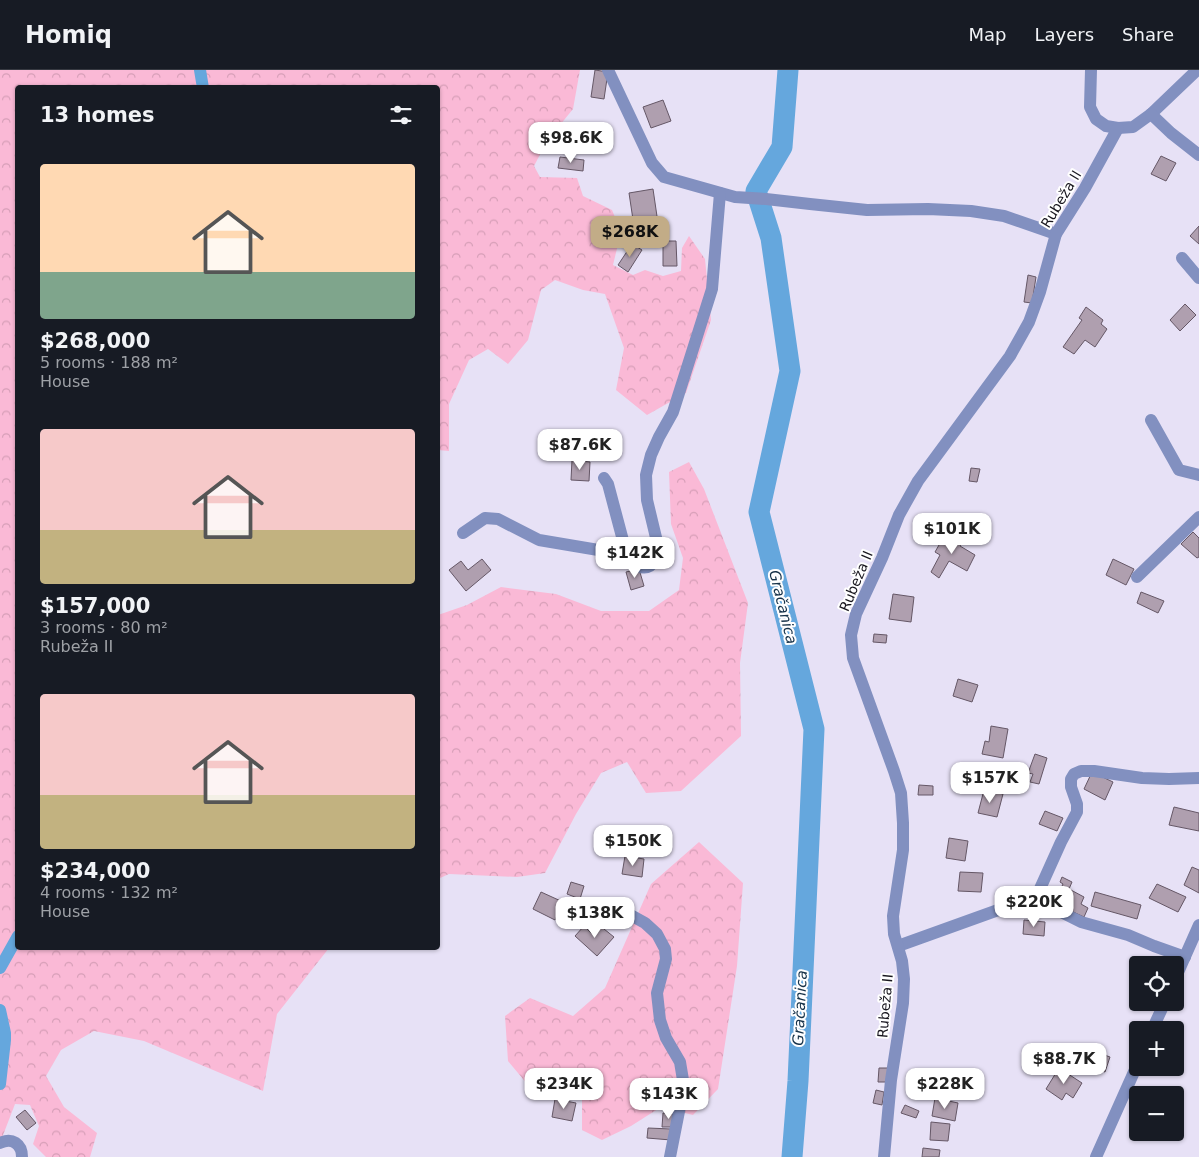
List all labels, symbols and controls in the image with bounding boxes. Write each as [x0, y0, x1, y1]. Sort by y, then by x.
text: Homiq [25, 21, 112, 49]
text: Map [968, 24, 1006, 45]
text: Layers [1034, 24, 1094, 45]
text: Share [1122, 24, 1174, 45]
icon: filters [387, 101, 415, 129]
text: 13 homes [40, 103, 155, 127]
pin: $98.6K [530, 122, 612, 164]
text: $98.6K [539, 128, 603, 147]
street label: Rubeža II [1038, 167, 1084, 231]
icon: home [183, 197, 273, 287]
pin: $268K [595, 216, 665, 258]
text: $268K [602, 222, 658, 241]
text: $268,000 [40, 329, 150, 353]
text: 5 rooms · 188 m² [40, 353, 178, 372]
text: House [40, 372, 90, 391]
pin: $87.6K [539, 428, 621, 471]
text: $87.6K [548, 435, 612, 454]
icon: home [183, 462, 273, 552]
pin: $101K [917, 512, 987, 555]
text: $101K [924, 519, 980, 538]
pin: $142K [600, 536, 670, 579]
text: $142K [607, 543, 663, 562]
street label: Rubeža II [836, 548, 876, 614]
water label: Gračanica [765, 568, 801, 646]
text: $157,000 [40, 594, 150, 618]
text: 3 rooms · 80 m² [40, 618, 168, 637]
text: Rubeža II [40, 637, 113, 656]
icon: home [183, 727, 273, 817]
pin: $157K [955, 762, 1025, 804]
text: $157K [962, 768, 1018, 787]
pin: $150K [598, 824, 668, 867]
text: $150K [605, 831, 661, 850]
text: $234,000 [40, 859, 150, 883]
text: 4 rooms · 132 m² [40, 883, 178, 902]
pin: $220K [999, 886, 1069, 928]
text: $220K [1006, 892, 1062, 911]
pin: $138K [560, 896, 630, 939]
text: House [40, 902, 90, 921]
text: $138K [567, 903, 623, 922]
map controls [1129, 956, 1184, 1141]
button: locate [1129, 956, 1184, 1011]
water label: Gračanica [789, 970, 811, 1046]
street label: Rubeža II [874, 973, 896, 1039]
button: + [1129, 1021, 1184, 1076]
pin: $88.7K [1023, 1042, 1105, 1085]
text: $88.7K [1032, 1049, 1096, 1068]
pin: $234K [529, 1068, 599, 1110]
pin: $228K [910, 1068, 980, 1110]
text: $234K [536, 1074, 592, 1093]
text: $228K [917, 1074, 973, 1093]
pin: $143K [634, 1078, 704, 1120]
text: $143K [641, 1084, 697, 1103]
button: − [1129, 1086, 1184, 1141]

